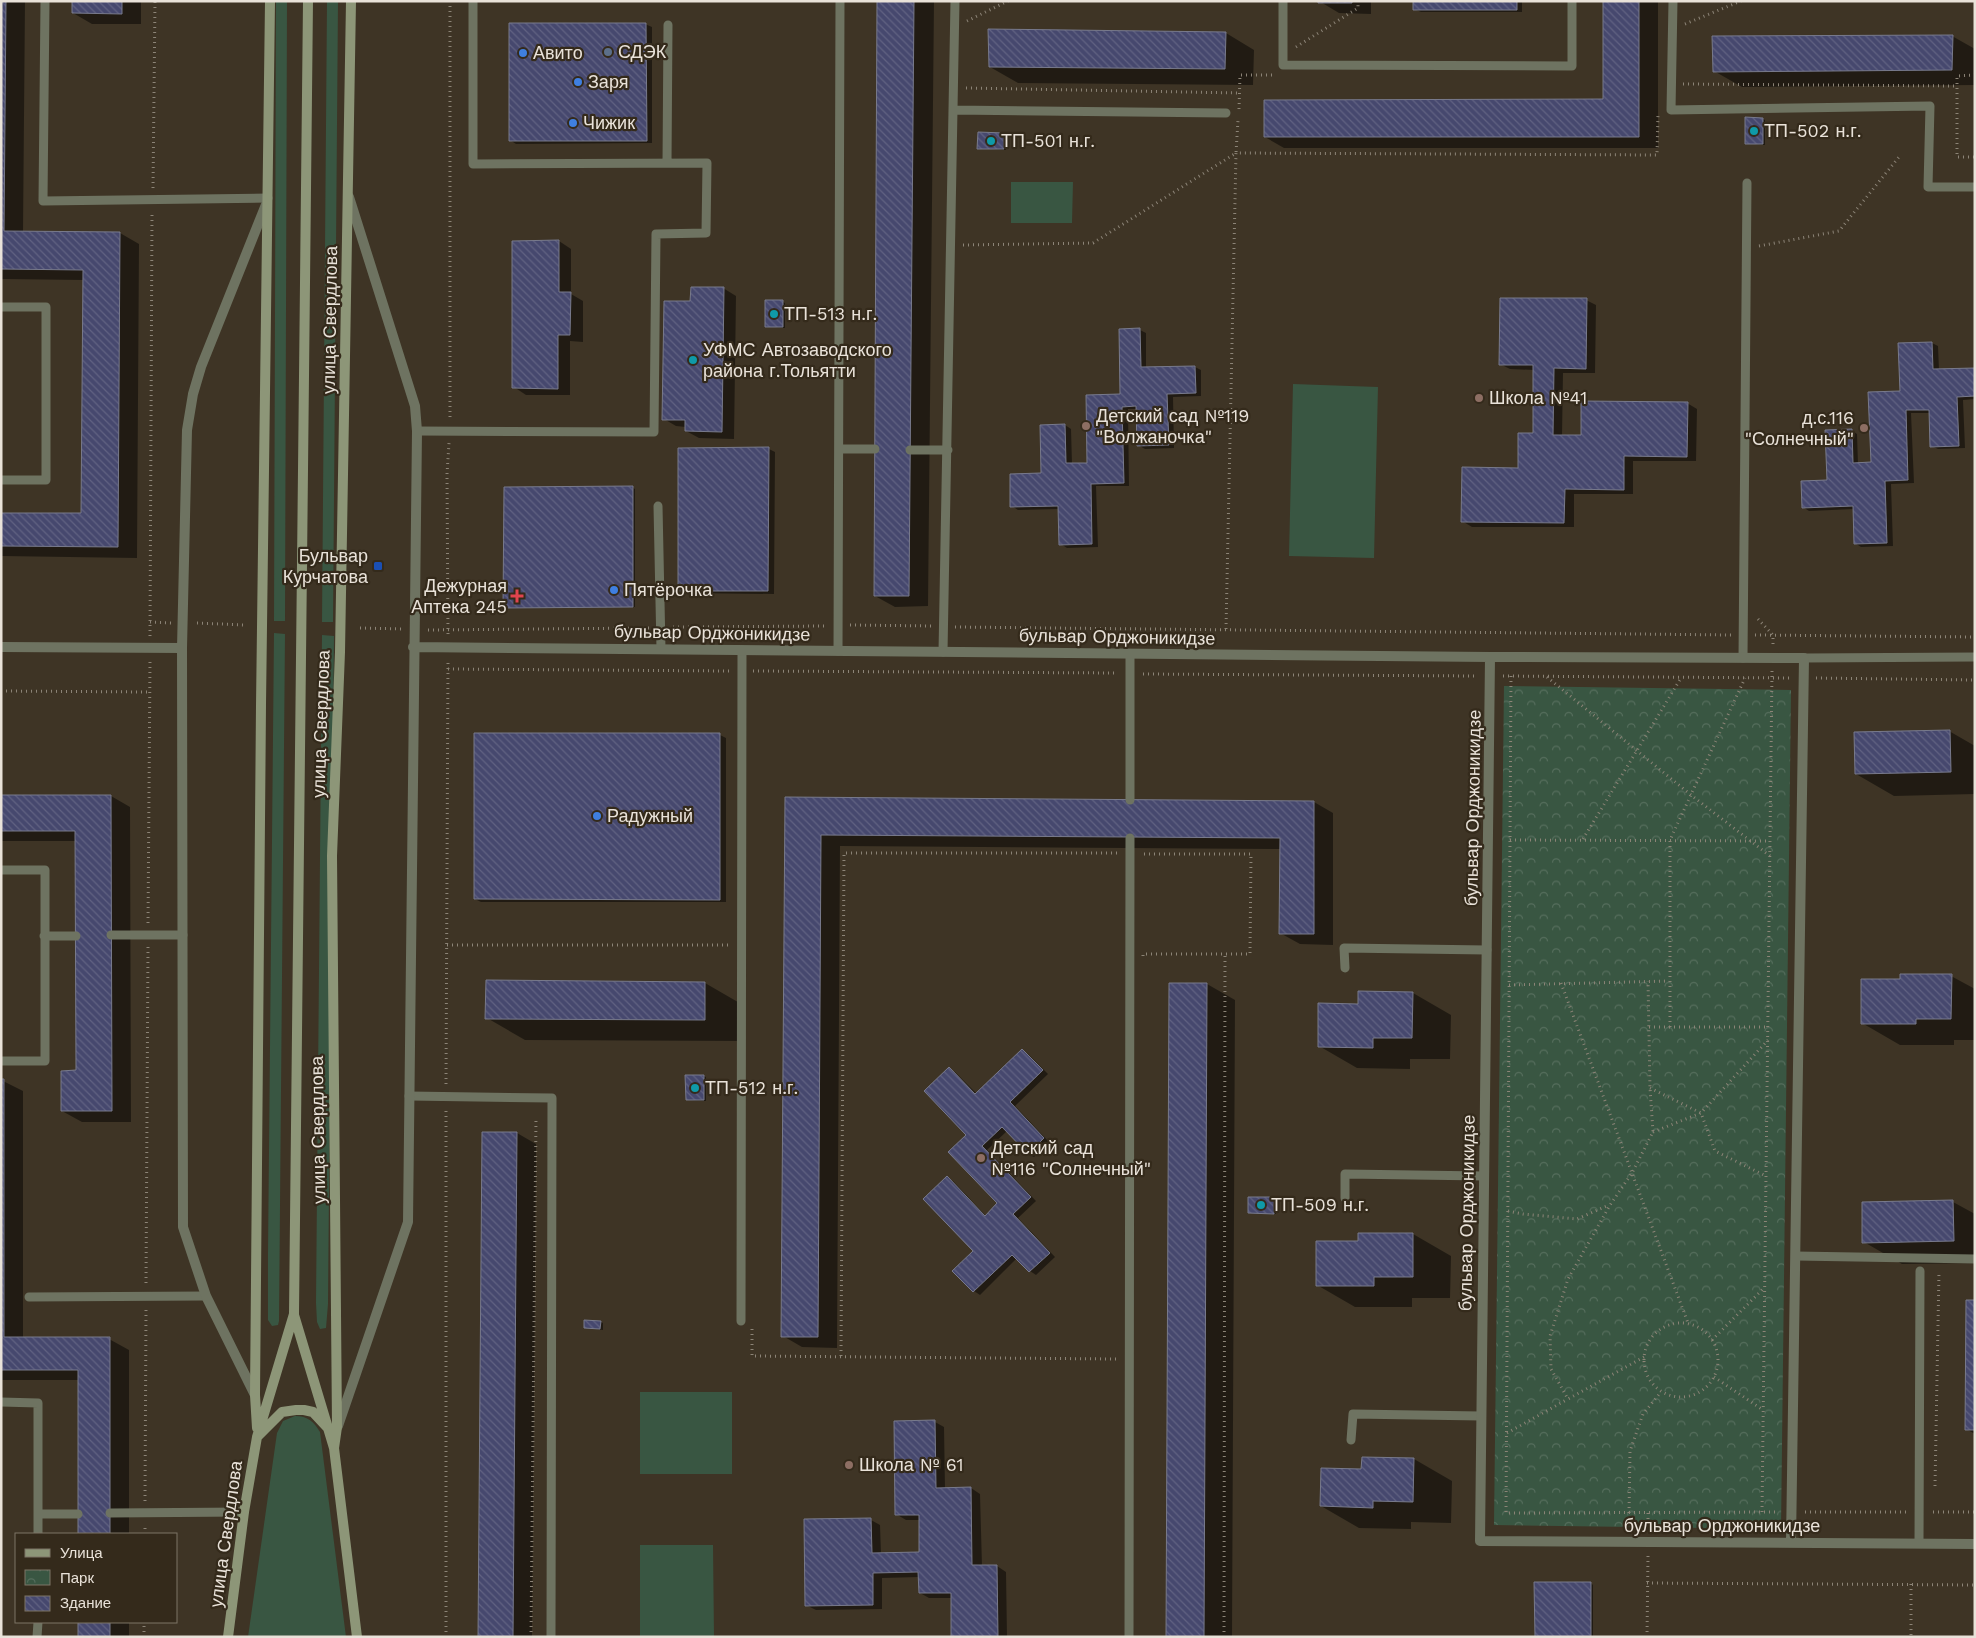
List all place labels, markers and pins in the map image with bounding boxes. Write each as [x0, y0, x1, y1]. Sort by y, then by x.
place label: СДЭК [618, 41, 667, 62]
place label: Авито [533, 42, 583, 63]
marker: СДЭК [602, 46, 614, 58]
marker: Авито [517, 47, 529, 59]
place label: Заря [588, 71, 628, 92]
marker: Заря [572, 76, 584, 88]
place label: Чижик [583, 112, 635, 133]
marker: Чижик [567, 117, 579, 129]
place label: ТП-502 н.г. [1764, 120, 1862, 141]
marker: ТП-502 н.г. [1748, 125, 1760, 137]
place label: ТП-501 н.г. [1001, 130, 1095, 151]
marker: ТП-501 н.г. [985, 135, 997, 147]
place label: ТП-513 н.г. [784, 303, 877, 324]
marker: ТП-513 н.г. [768, 308, 780, 320]
place label: УФМС Автозаводского района г.Тольятти [703, 339, 892, 381]
marker: УФМС Автозаводского района г.Тольятти [687, 354, 699, 366]
place label: Школа №41 [1489, 387, 1587, 408]
marker: Школа №41 [1473, 392, 1485, 404]
place label: Детский сад №119 "Волжаночка" [1096, 405, 1249, 447]
place label: д.с.116 "Солнечный" [1745, 407, 1854, 449]
marker: Детский сад №119 "Волжаночка" [1080, 420, 1092, 432]
marker: д.с.116 "Солнечный" [1858, 422, 1870, 434]
place label: Бульвар Курчатова [283, 545, 369, 587]
marker: Бульвар Курчатова [372, 560, 384, 572]
place label: Дежурная Аптека 245 [411, 575, 507, 617]
place label: Пятёрочка [624, 579, 713, 600]
marker: Пятёрочка [608, 584, 620, 596]
marker: Дежурная Аптека 245 [511, 590, 523, 602]
place label: Радужный [607, 805, 693, 826]
marker: Радужный [591, 810, 603, 822]
place label: ТП-512 н.г. [705, 1077, 798, 1098]
marker: ТП-512 н.г. [689, 1082, 701, 1094]
place label: Детский сад №116 "Солнечный" [991, 1137, 1151, 1179]
marker: Детский сад №116 "Солнечный" [975, 1152, 987, 1164]
place label: ТП-509 н.г. [1271, 1194, 1369, 1215]
marker: ТП-509 н.г. [1255, 1199, 1267, 1211]
place label: Школа № 61 [859, 1454, 964, 1475]
marker: Школа № 61 [843, 1459, 855, 1471]

